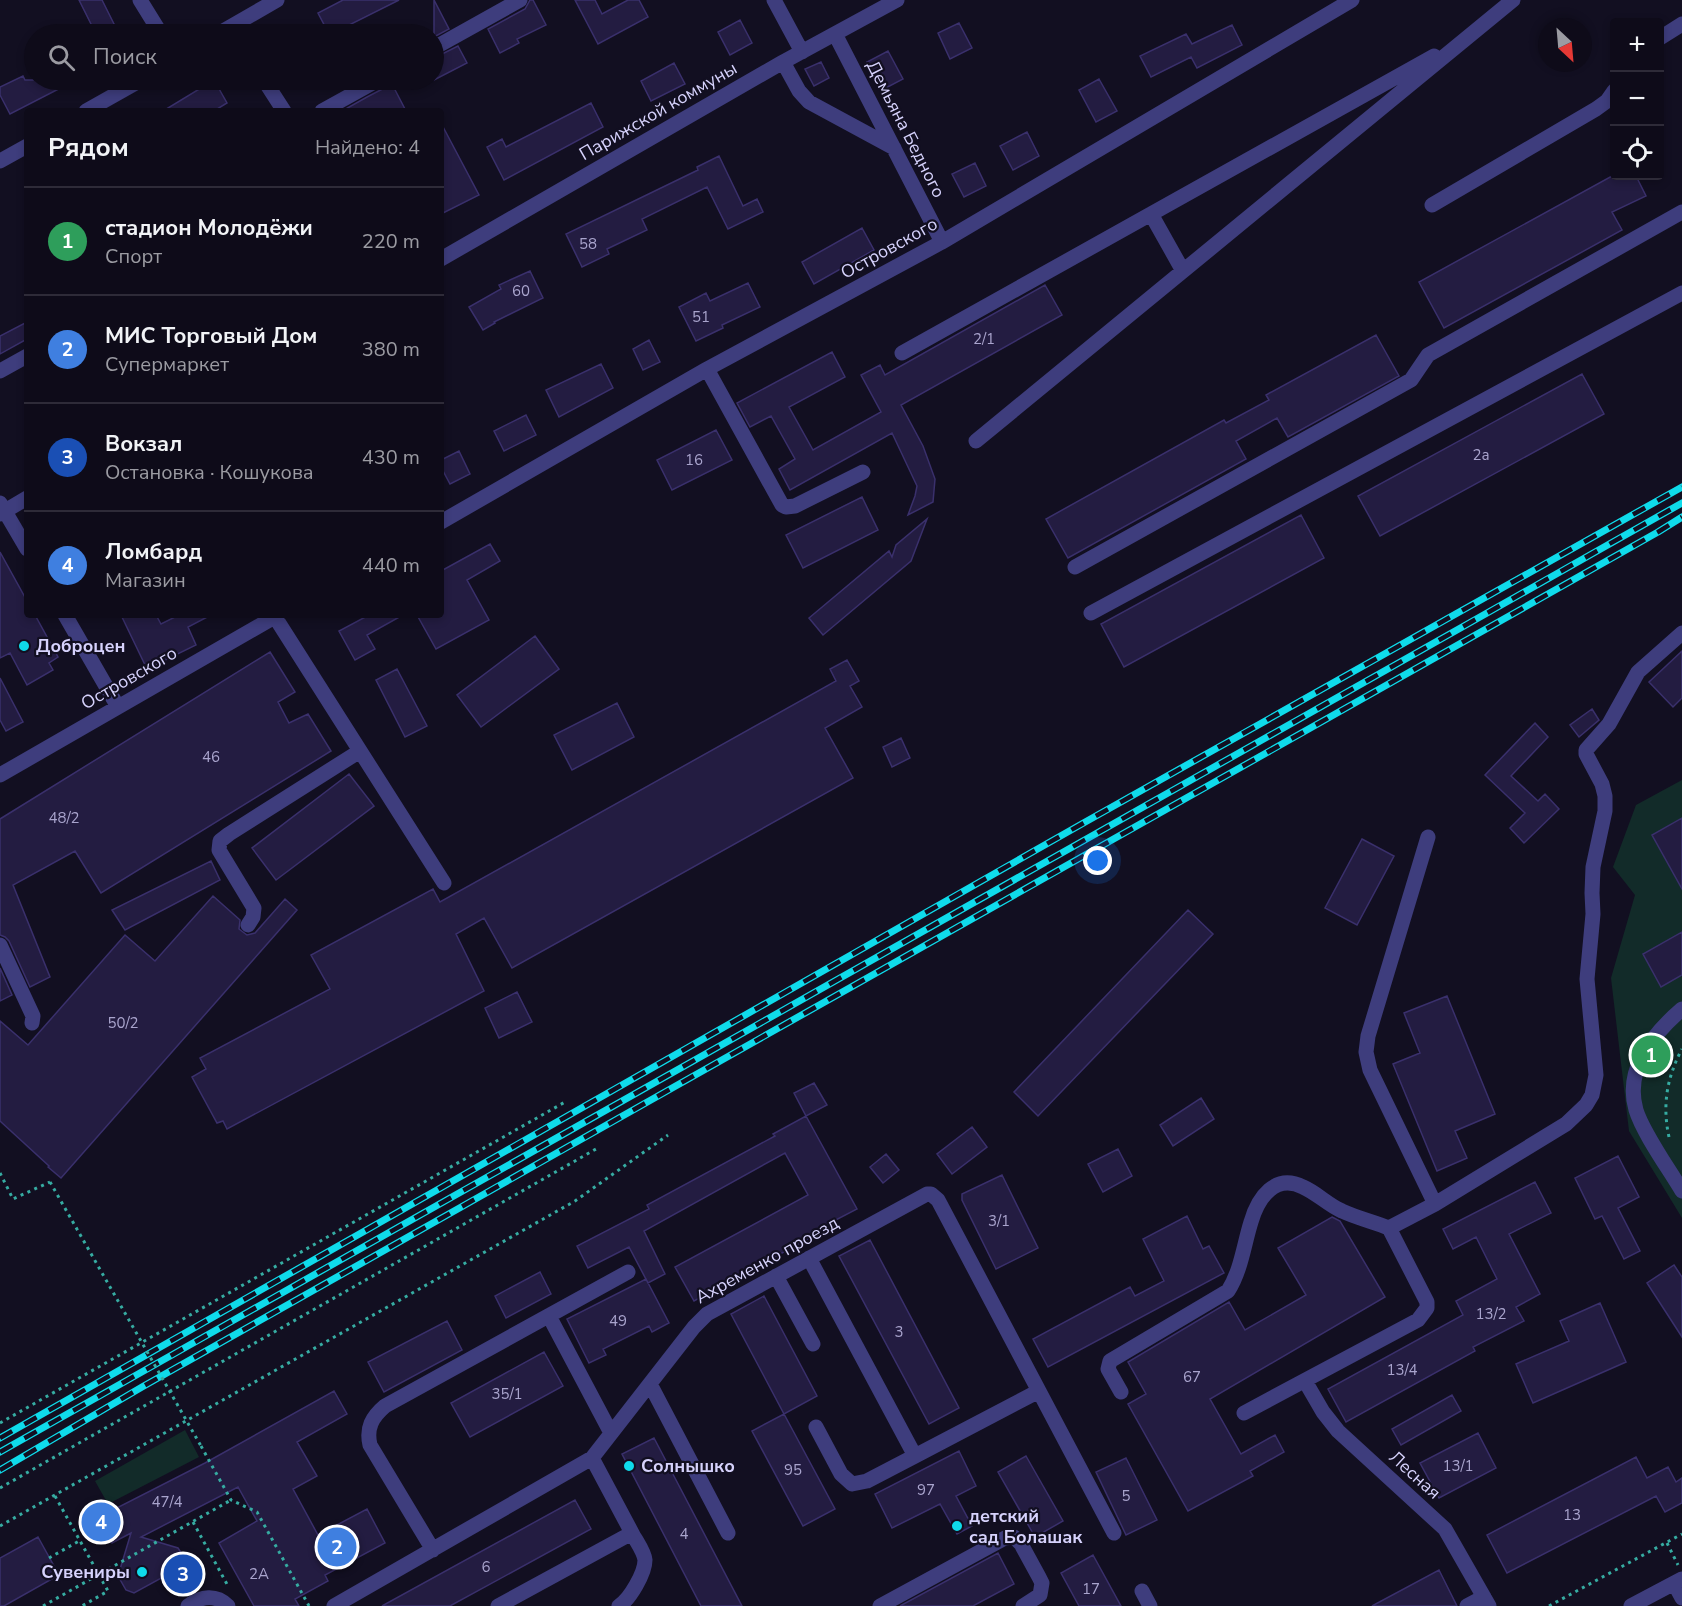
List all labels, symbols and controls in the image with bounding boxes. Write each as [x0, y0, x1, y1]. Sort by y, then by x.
north arrow [1538, 18, 1592, 72]
map controls [1610, 18, 1664, 180]
button: + [1610, 18, 1664, 72]
search box [24, 24, 444, 90]
icon: search [45, 41, 78, 74]
text: Поиск [93, 42, 157, 72]
street label: Парижской коммуны [575, 56, 741, 166]
street label: Демьяна Бедного [861, 56, 951, 202]
button: − [1610, 72, 1664, 126]
button: locate [1610, 126, 1664, 180]
text: Рядом [48, 130, 129, 165]
text: Найдено: 4 [315, 134, 420, 161]
street label: Островского [836, 212, 942, 284]
text: стадион Молодёжи [105, 213, 313, 243]
text: 1 [62, 228, 74, 255]
text: 220 m [362, 228, 420, 255]
house number: 58 [579, 234, 597, 254]
text: Спорт [105, 243, 162, 270]
house number: 60 [512, 281, 530, 301]
house number: 51 [692, 307, 710, 327]
text: МИС Торговый Дом [105, 321, 317, 351]
house number: 2/1 [973, 329, 995, 349]
text: 2 [62, 336, 74, 363]
text: 380 m [362, 336, 420, 363]
text: Супермаркет [105, 351, 229, 378]
text: Вокзал [105, 429, 182, 459]
text: 3 [62, 444, 74, 471]
text: 430 m [362, 444, 420, 471]
house number: 2а [1472, 445, 1490, 465]
house number: 16 [685, 450, 703, 470]
text: Остановка · Кошукова [105, 459, 314, 486]
text: Ломбард [105, 537, 202, 567]
text: 4 [62, 552, 74, 579]
text: 440 m [362, 552, 420, 579]
text: Магазин [105, 567, 186, 594]
place label: Доброцен [36, 634, 125, 658]
marker: Доброцен [17, 639, 31, 653]
street label: Островского [77, 641, 181, 715]
house number: 46 [202, 747, 220, 767]
house number: 48/2 [48, 808, 80, 828]
your location [1083, 846, 1112, 875]
house number: 50/2 [107, 1013, 139, 1033]
pin: 1 [1632, 1032, 1670, 1078]
street label: Ахременко проезд [691, 1211, 843, 1309]
house number: 3/1 [988, 1211, 1010, 1231]
house number: 13/2 [1475, 1304, 1507, 1324]
house number: 49 [609, 1311, 627, 1331]
house number: 3 [894, 1322, 904, 1342]
house number: 13/4 [1386, 1360, 1418, 1380]
house number: 67 [1183, 1367, 1201, 1387]
house number: 35/1 [491, 1384, 523, 1404]
street label: Лесная [1384, 1445, 1446, 1505]
place label: Солнышко [641, 1454, 735, 1478]
house number: 13/1 [1442, 1456, 1474, 1476]
marker: Солнышко [622, 1459, 636, 1473]
house number: 95 [784, 1460, 802, 1480]
house number: 97 [917, 1480, 935, 1500]
house number: 5 [1121, 1486, 1131, 1506]
house number: 47/4 [151, 1492, 183, 1512]
pin: 4 [82, 1500, 120, 1544]
place label: детский сад Болашак [969, 1504, 1083, 1549]
house number: 13 [1563, 1505, 1581, 1525]
marker: детский сад Болашак [950, 1519, 964, 1533]
pin: 2 [318, 1524, 356, 1570]
house number: 4 [679, 1524, 689, 1544]
pin: 3 [164, 1552, 202, 1596]
house number: 6 [481, 1557, 491, 1577]
place label: Сувениры [41, 1560, 130, 1584]
house number: 2А [249, 1564, 269, 1584]
marker: Сувениры [135, 1565, 149, 1579]
house number: 17 [1082, 1579, 1100, 1599]

